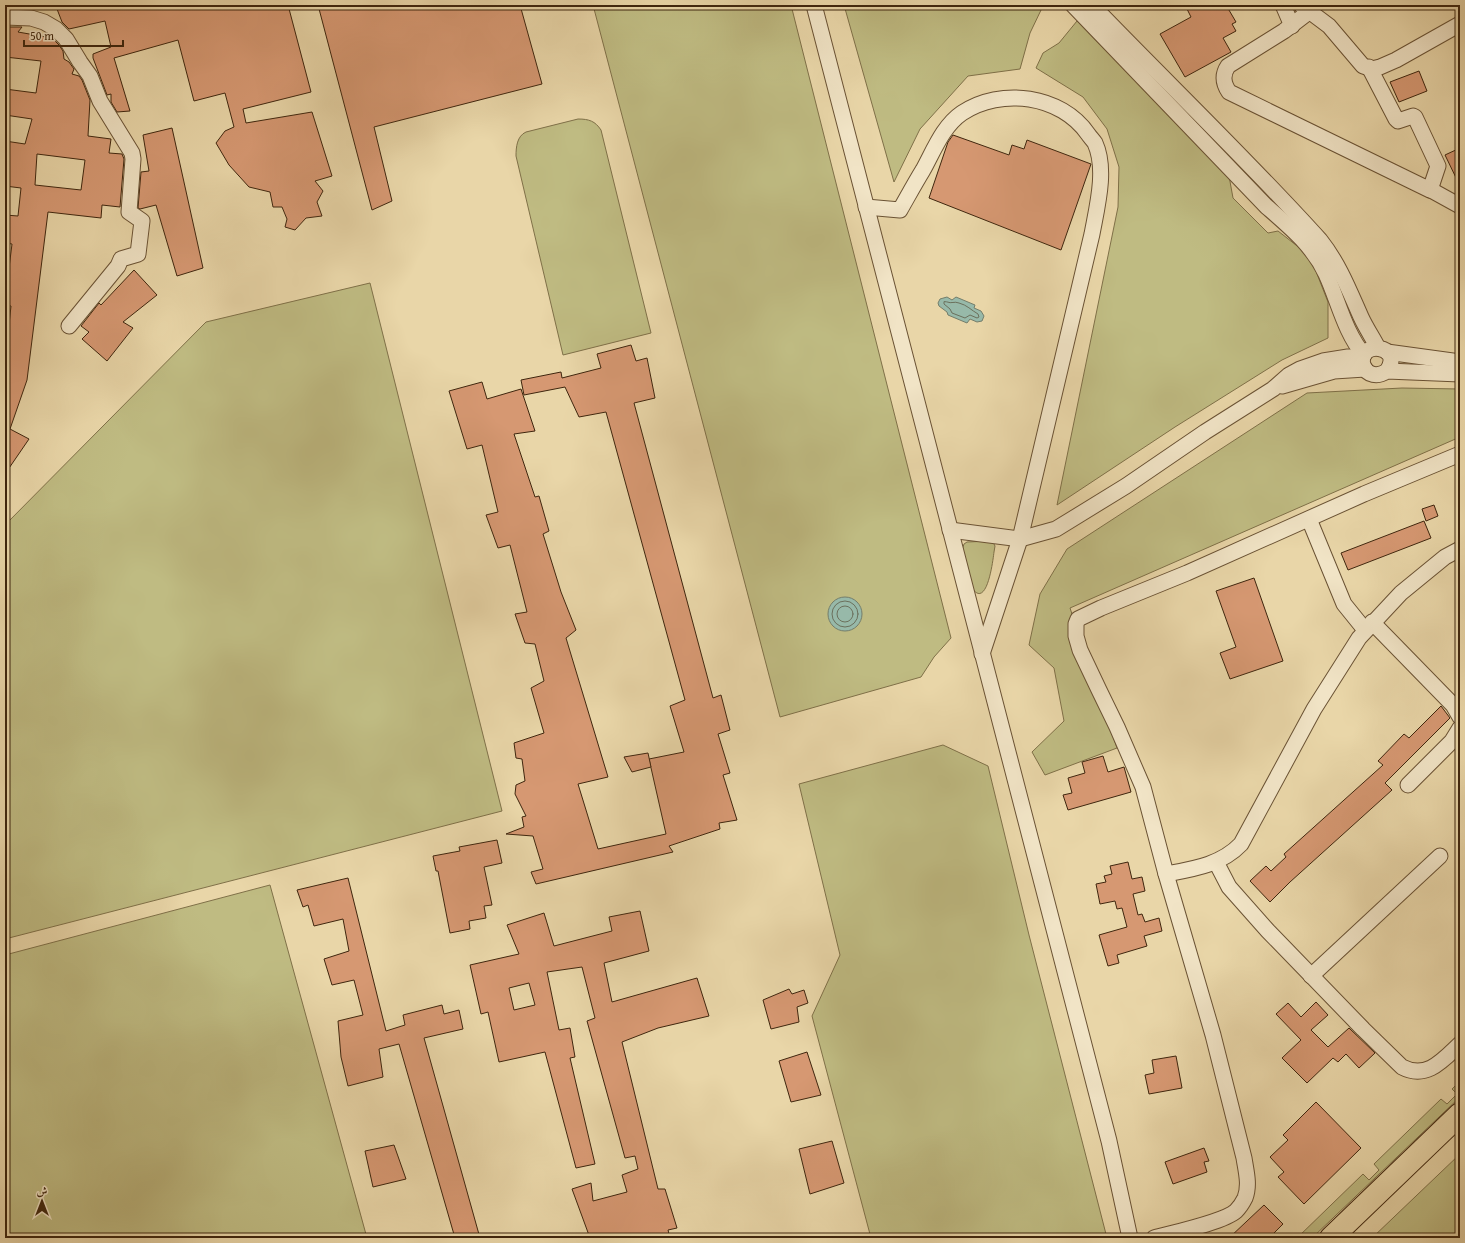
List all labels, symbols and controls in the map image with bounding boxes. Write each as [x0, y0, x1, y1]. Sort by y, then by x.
scale bar [24, 22, 123, 48]
text: 50 m [30, 27, 54, 44]
north arrow [22, 1181, 62, 1221]
text: ش [37, 1183, 48, 1199]

